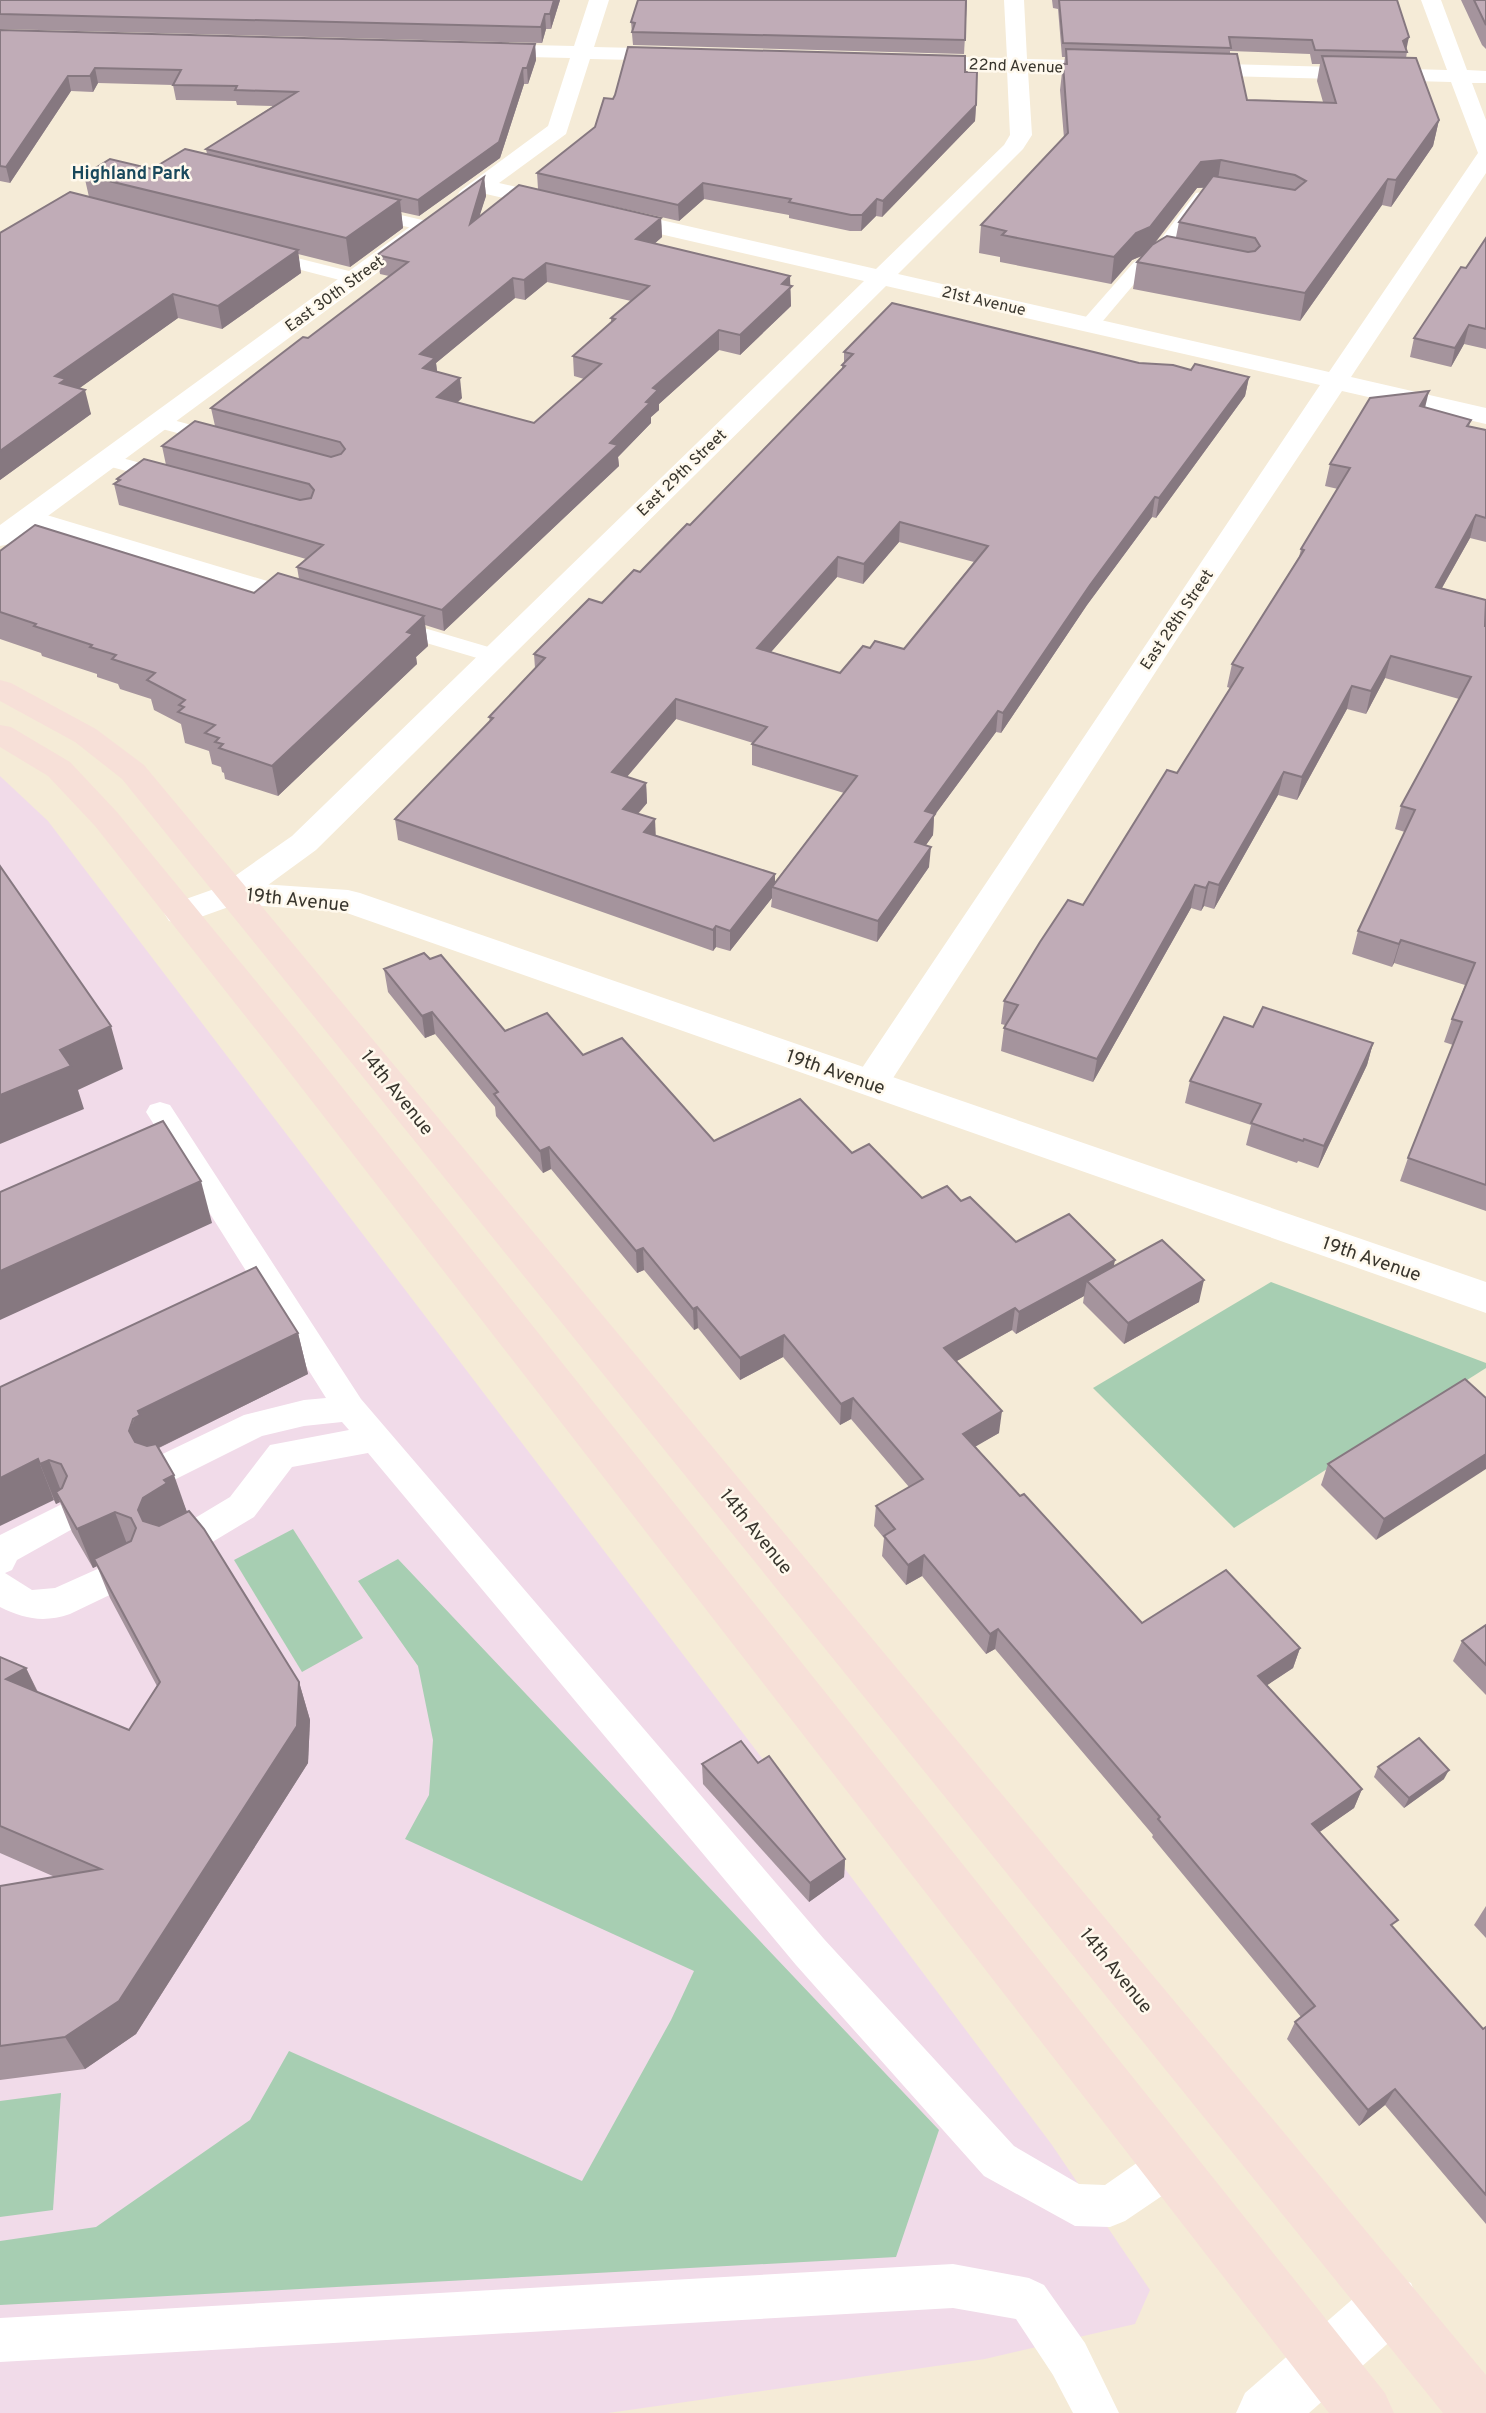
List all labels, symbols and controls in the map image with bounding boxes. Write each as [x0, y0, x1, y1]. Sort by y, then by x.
street label: 22nd Avenue [968, 55, 1063, 79]
district label: Highland Park [72, 163, 190, 186]
street label: East 30th Street [282, 252, 389, 337]
street label: 21st Avenue [940, 283, 1027, 321]
street label: East 29th Street [633, 426, 731, 521]
street label: East 28th Street [1137, 566, 1219, 674]
street label: 19th Avenue [245, 884, 350, 918]
street label: 19th Avenue [783, 1045, 888, 1101]
street label: 14th Avenue [355, 1046, 438, 1141]
street label: 19th Avenue [1319, 1232, 1424, 1288]
street label: 14th Avenue [714, 1485, 797, 1580]
street label: 14th Avenue [1074, 1924, 1157, 2019]

